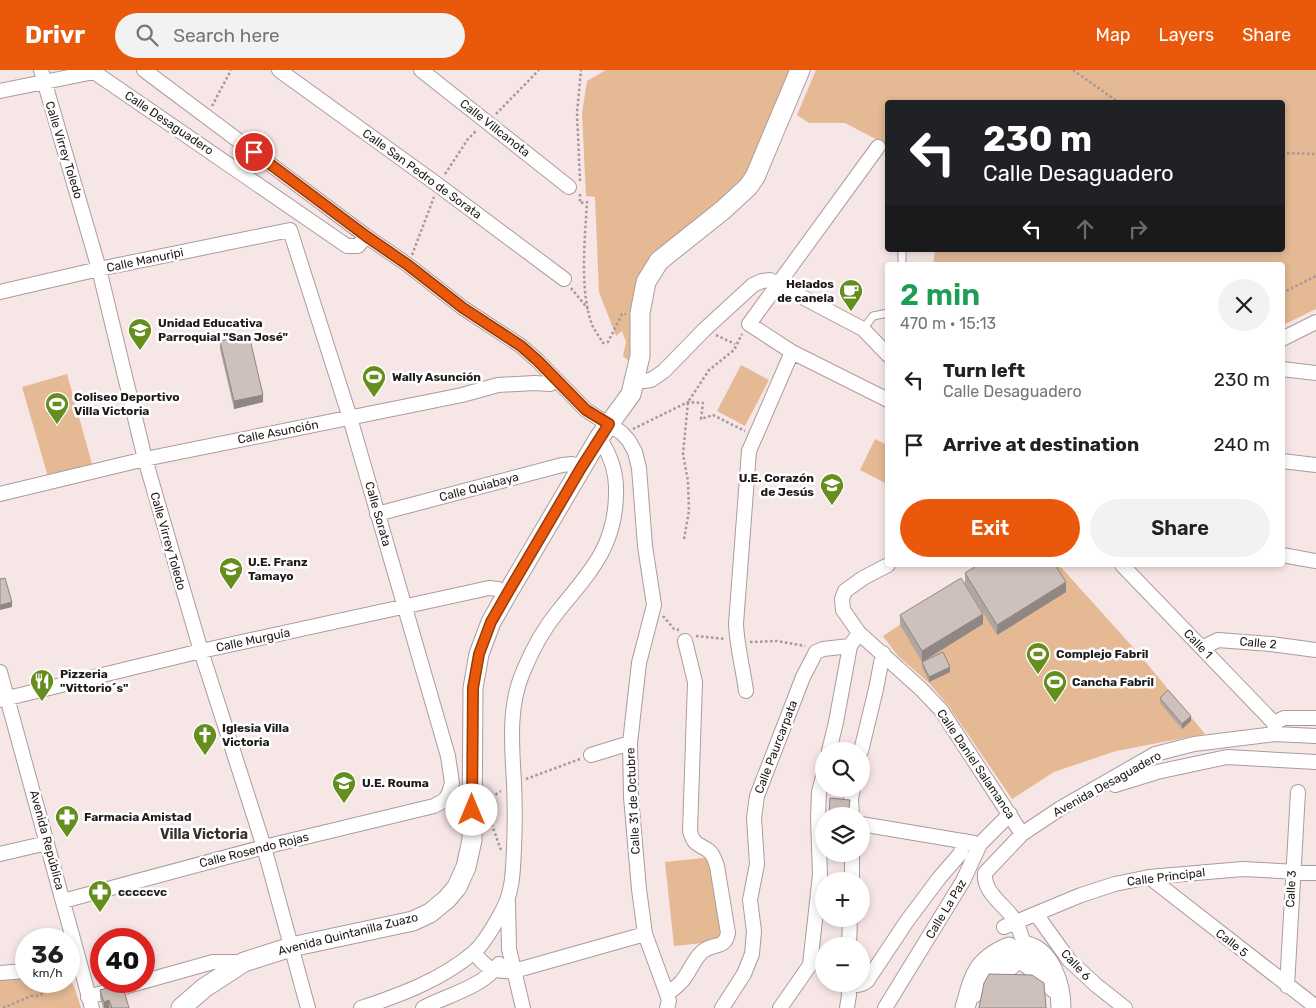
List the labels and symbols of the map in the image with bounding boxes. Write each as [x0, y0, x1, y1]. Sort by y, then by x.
street label: Calle Desaguadero [122, 88, 216, 158]
street label: Calle Villcanota [457, 96, 533, 160]
street label: Calle Virrey Toledo [42, 100, 86, 201]
street label: Calle San Pedro de Sorata [360, 126, 484, 222]
pin [233, 131, 275, 173]
street label: Calle Manuripi [105, 245, 185, 275]
place label: Helados de canela [777, 277, 834, 305]
cafe icon: Helados de canela [838, 278, 864, 312]
place label: Unidad Educativa Parroquial "San José" [158, 316, 288, 344]
school or university icon: Unidad Educativa Parroquial "San José" [127, 317, 153, 351]
sports icon: Wally Asunción [361, 364, 387, 398]
place label: Wally Asunción [392, 370, 481, 384]
place label: Coliseo Deportivo Villa Victoria [74, 390, 180, 418]
sports icon: Coliseo Deportivo Villa Victoria [44, 391, 70, 425]
street label: Calle Asunción [236, 417, 320, 447]
street label: Calle Quiabaya [438, 470, 520, 504]
place label: U.E. Corazón de Jesús [739, 471, 814, 499]
school or university icon: U.E. Corazón de Jesús [819, 472, 845, 506]
street label: Calle Sorata [362, 480, 394, 548]
street label: Calle Virrey Toledo [147, 490, 189, 592]
place label: U.E. Franz Tamayo [248, 555, 308, 583]
school or university icon: U.E. Franz Tamayo [218, 556, 244, 590]
street label: Calle Murguía [215, 625, 291, 655]
street label: Calle 1 [1181, 626, 1215, 662]
street label: Calle 2 [1239, 634, 1277, 652]
sports icon: Complejo Fabril [1025, 641, 1051, 675]
place label: Complejo Fabril [1056, 647, 1149, 661]
place label: Pizzeria "Vittorio´s" [60, 667, 128, 695]
restaurant icon: Pizzeria "Vittorio´s" [29, 668, 55, 702]
sports icon: Cancha Fabril [1042, 669, 1068, 703]
place label: Cancha Fabril [1072, 675, 1154, 689]
street label: Calle Paurcarpata [752, 698, 800, 796]
street label: Calle Daniel Salamanca [934, 707, 1018, 821]
place label: Iglesia Villa Victoria [222, 721, 289, 749]
church icon: Iglesia Villa Victoria [192, 722, 218, 756]
street label: Calle 31 de Octubre [623, 747, 643, 855]
street label: Avenida Desaguadero [1050, 748, 1164, 820]
school or university icon: U.E. Rouma [331, 770, 357, 804]
place label: U.E. Rouma [362, 776, 429, 790]
position arrow [445, 783, 497, 835]
street label: Avenida República [27, 789, 67, 891]
pharmacy icon: Farmacia Amistad [54, 804, 80, 838]
place label: Farmacia Amistad [84, 810, 192, 824]
district label: Villa Victoria [160, 826, 248, 843]
street label: Calle Rosendo Rojas [198, 830, 310, 870]
street label: Calle Principal [1126, 865, 1206, 889]
street label: Calle 3 [1283, 870, 1299, 908]
street label: Calle La Paz [923, 877, 969, 941]
pharmacy icon: cccccvc [87, 879, 113, 913]
place label: cccccvc [118, 885, 167, 899]
street label: Avenida Quintanilla Zuazo [277, 910, 420, 958]
street label: Calle 5 [1213, 926, 1251, 960]
speed limit sign: 40 [90, 928, 155, 993]
street label: Calle 6 [1058, 947, 1094, 983]

